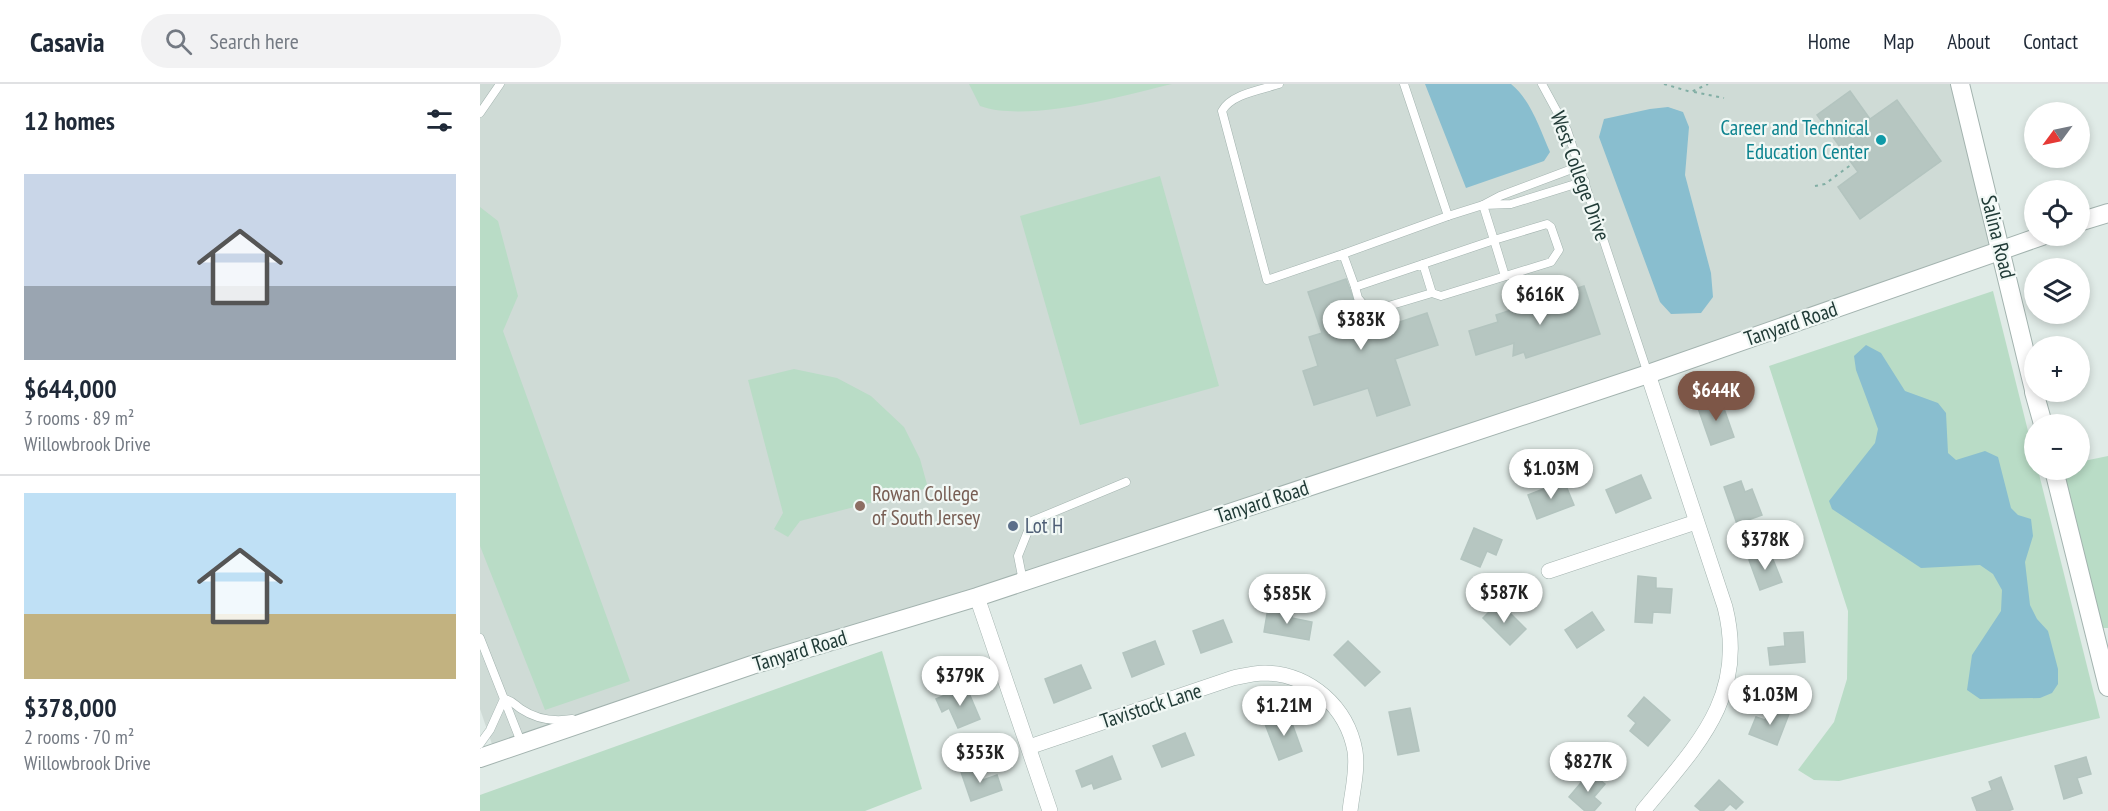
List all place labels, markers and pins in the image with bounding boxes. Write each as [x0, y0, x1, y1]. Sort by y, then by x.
place label: Career and Technical Education Center [1721, 114, 1869, 165]
marker: Career and Technical Education Center [1874, 133, 1888, 147]
pin: $616K [1498, 275, 1582, 326]
pin: $383K [1319, 300, 1403, 351]
pin: $644K [1674, 371, 1758, 422]
pin: $1.03M [1502, 449, 1600, 500]
place label: Rowan College of South Jersey [872, 480, 980, 531]
marker: Rowan College of South Jersey [853, 499, 867, 513]
place label: Lot H [1025, 512, 1063, 539]
marker: Lot H [1006, 519, 1020, 533]
pin: $378K [1723, 520, 1807, 571]
pin: $587K [1462, 573, 1546, 624]
pin: $585K [1245, 574, 1329, 625]
pin: $379K [918, 656, 1002, 707]
pin: $1.03M [1721, 675, 1819, 726]
pin: $1.21M [1235, 686, 1333, 737]
pin: $353K [938, 733, 1022, 784]
pin: $827K [1546, 742, 1630, 793]

